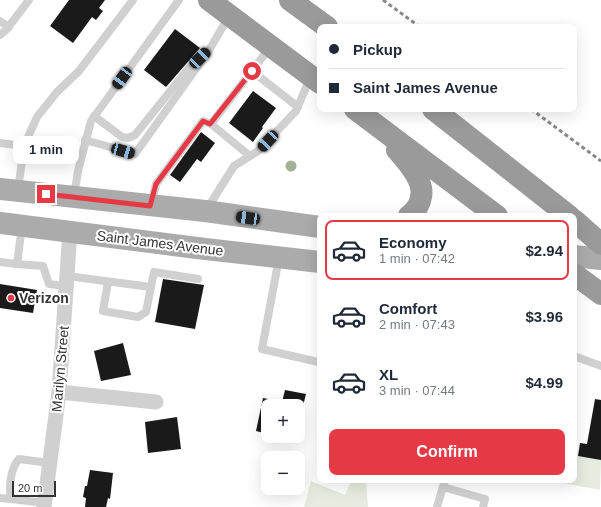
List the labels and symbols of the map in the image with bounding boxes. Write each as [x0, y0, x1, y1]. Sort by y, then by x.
car [187, 45, 213, 71]
route start [243, 62, 261, 80]
car [110, 65, 134, 91]
car [255, 128, 281, 154]
callout: 1 min [13, 136, 79, 164]
car [110, 142, 136, 160]
route end [37, 185, 55, 203]
car [235, 210, 261, 226]
street label: Saint James Avenue [96, 227, 224, 259]
place label: Verizon [19, 290, 69, 306]
marker: Verizon [6, 293, 16, 303]
street label: Marilyn Street [48, 325, 72, 413]
scale bar [12, 479, 56, 498]

